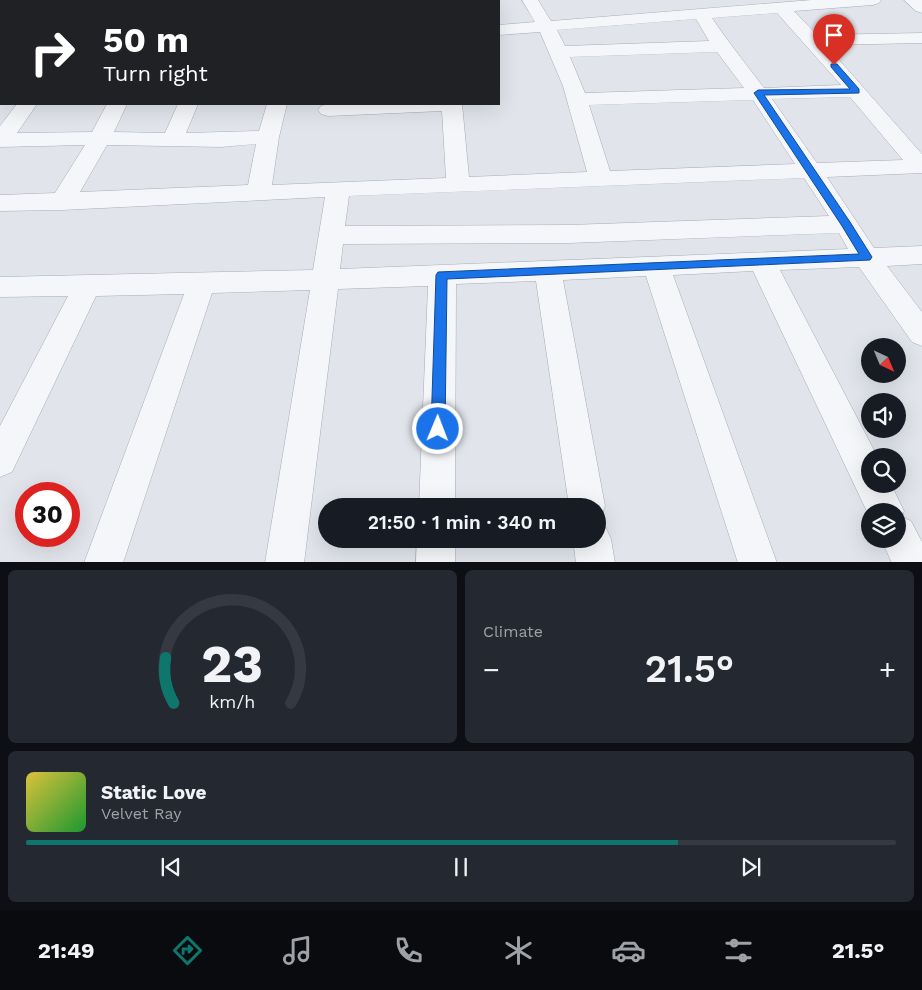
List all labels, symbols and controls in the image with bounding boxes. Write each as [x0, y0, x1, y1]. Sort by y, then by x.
pin [813, 14, 855, 65]
text: 50 m [103, 19, 189, 61]
icon: right [20, 20, 85, 85]
icon: arrive [820, 21, 848, 49]
text: Turn right [103, 61, 208, 86]
north arrow [861, 338, 906, 382]
map controls [861, 338, 906, 548]
button: sound [861, 393, 906, 438]
position arrow [411, 402, 463, 454]
button: search [861, 448, 906, 493]
speed limit sign: 30 [15, 482, 80, 547]
button: layers [861, 503, 906, 548]
text: 21:50 · 1 min · 340 m [368, 511, 556, 534]
text: Climate [483, 622, 543, 641]
text: 23 [202, 634, 263, 695]
text: 21.5° [645, 647, 734, 691]
text: − [483, 653, 500, 686]
text: + [879, 653, 896, 686]
text: km/h [209, 691, 256, 712]
text: Static Love [101, 781, 206, 804]
text: Velvet Ray [101, 804, 181, 823]
icon: previous [157, 853, 185, 881]
icon: pause [447, 853, 475, 881]
icon: next [737, 853, 765, 881]
icon: directions [170, 933, 205, 968]
icon: music [280, 933, 315, 968]
icon: phone [391, 933, 426, 968]
icon: climate [501, 933, 536, 968]
icon: car [611, 933, 646, 968]
icon: filters [721, 933, 756, 968]
text: 21:49 [38, 938, 95, 963]
text: 21.5° [832, 938, 884, 963]

